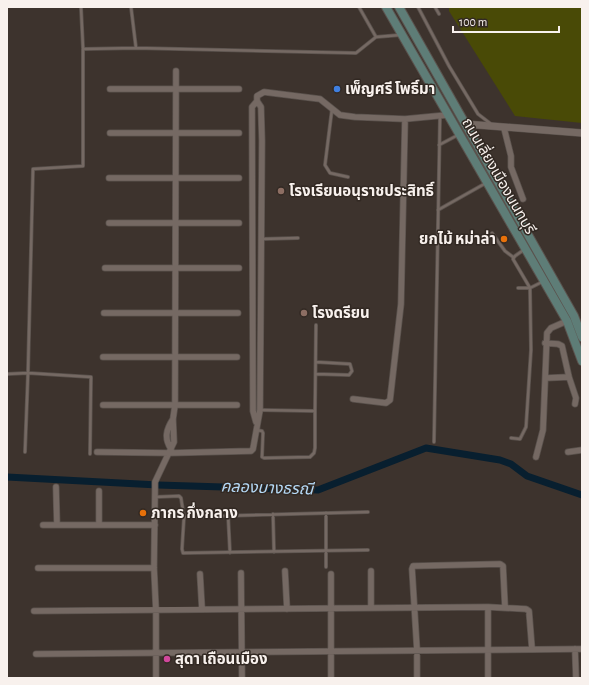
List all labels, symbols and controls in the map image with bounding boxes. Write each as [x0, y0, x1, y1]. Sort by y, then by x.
scale bar [453, 8, 559, 34]
text: 100 m [459, 16, 487, 28]
place label: เพ็ญศรี โพธิ์มา [345, 79, 435, 97]
marker: เพ็ญศรี โพธิ์มา [332, 84, 342, 94]
street label: ถนนเลี่ยงเมืองนนทบุรี [458, 114, 541, 237]
place label: โรงเรียนอนุราชประสิทธิ์ [289, 181, 435, 200]
marker: โรงเรียนอนุราชประสิทธิ์ [276, 186, 286, 196]
place label: ยกไม้ หม่าล่า [419, 230, 496, 247]
marker: ยกไม้ หม่าล่า [499, 234, 509, 244]
place label: โรงดรียน [312, 305, 370, 321]
marker: โรงดรียน [299, 308, 309, 318]
water label: คลองบางธรณี [220, 478, 315, 498]
place label: ภากร กึ่งกลาง [151, 502, 238, 521]
marker: ภากร กึ่งกลาง [138, 508, 148, 518]
place label: สุดา เถือนเมือง [175, 651, 268, 668]
marker: สุดา เถือนเมือง [162, 654, 172, 664]

